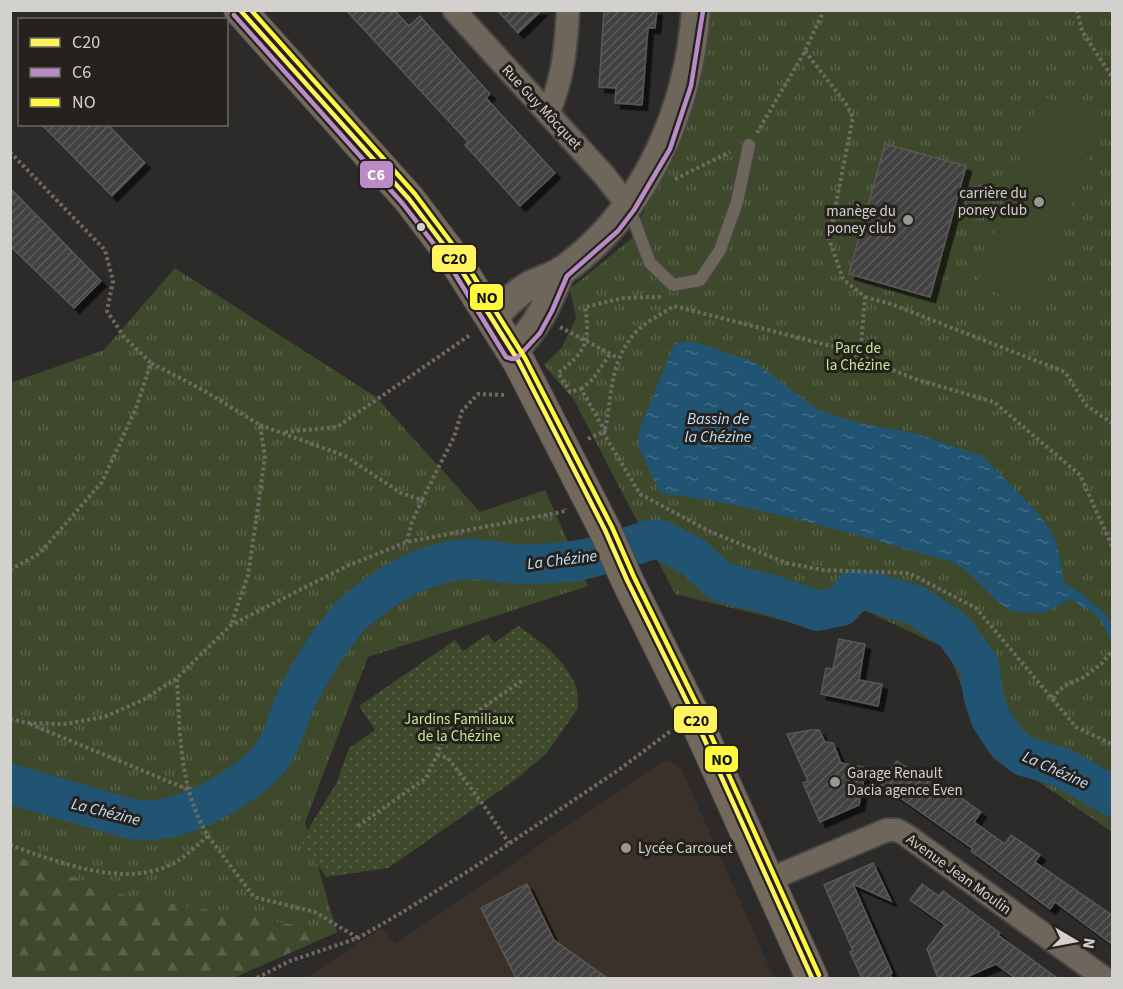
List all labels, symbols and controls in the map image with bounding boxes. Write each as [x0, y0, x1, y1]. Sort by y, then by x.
legend [18, 18, 228, 126]
text: C20 [72, 30, 100, 55]
text: C6 [72, 60, 91, 85]
street label: Rue Guy Môcquet [497, 60, 586, 154]
text: NO [72, 90, 96, 115]
line badge: C6 [359, 160, 394, 189]
text: C6 [367, 164, 385, 186]
place label: carrière du poney club [958, 183, 1027, 221]
marker: carrière du poney club [1032, 195, 1046, 209]
place label: manège du poney club [826, 201, 896, 239]
marker: manège du poney club [901, 213, 915, 227]
unlabelled marker [415, 221, 427, 233]
line badge: C20 [431, 244, 477, 273]
text: C20 [441, 248, 467, 270]
line badge: NO [469, 283, 504, 311]
text: NO [476, 287, 498, 309]
park label: Parc de la Chézine [826, 338, 890, 376]
water label: Bassin de la Chézine [684, 408, 752, 448]
water label: La Chézine [526, 545, 599, 575]
line badge: C20 [673, 705, 718, 734]
park label: Jardins Familiaux de la Chézine [404, 709, 514, 747]
text: C20 [683, 710, 709, 732]
line badge: NO [704, 745, 739, 773]
water label: La Chézine [1019, 746, 1092, 794]
text: NO [711, 749, 733, 771]
place label: Garage Renault Dacia agence Even [847, 763, 963, 801]
marker: Garage Renault Dacia agence Even [828, 775, 842, 789]
water label: La Chézine [69, 793, 143, 831]
street label: Avenue Jean Moulin [902, 829, 1016, 920]
place label: Lycée Carcouet [638, 838, 732, 859]
marker: Lycée Carcouet [619, 841, 633, 855]
north arrow [1045, 911, 1105, 971]
text: N [1077, 936, 1101, 951]

